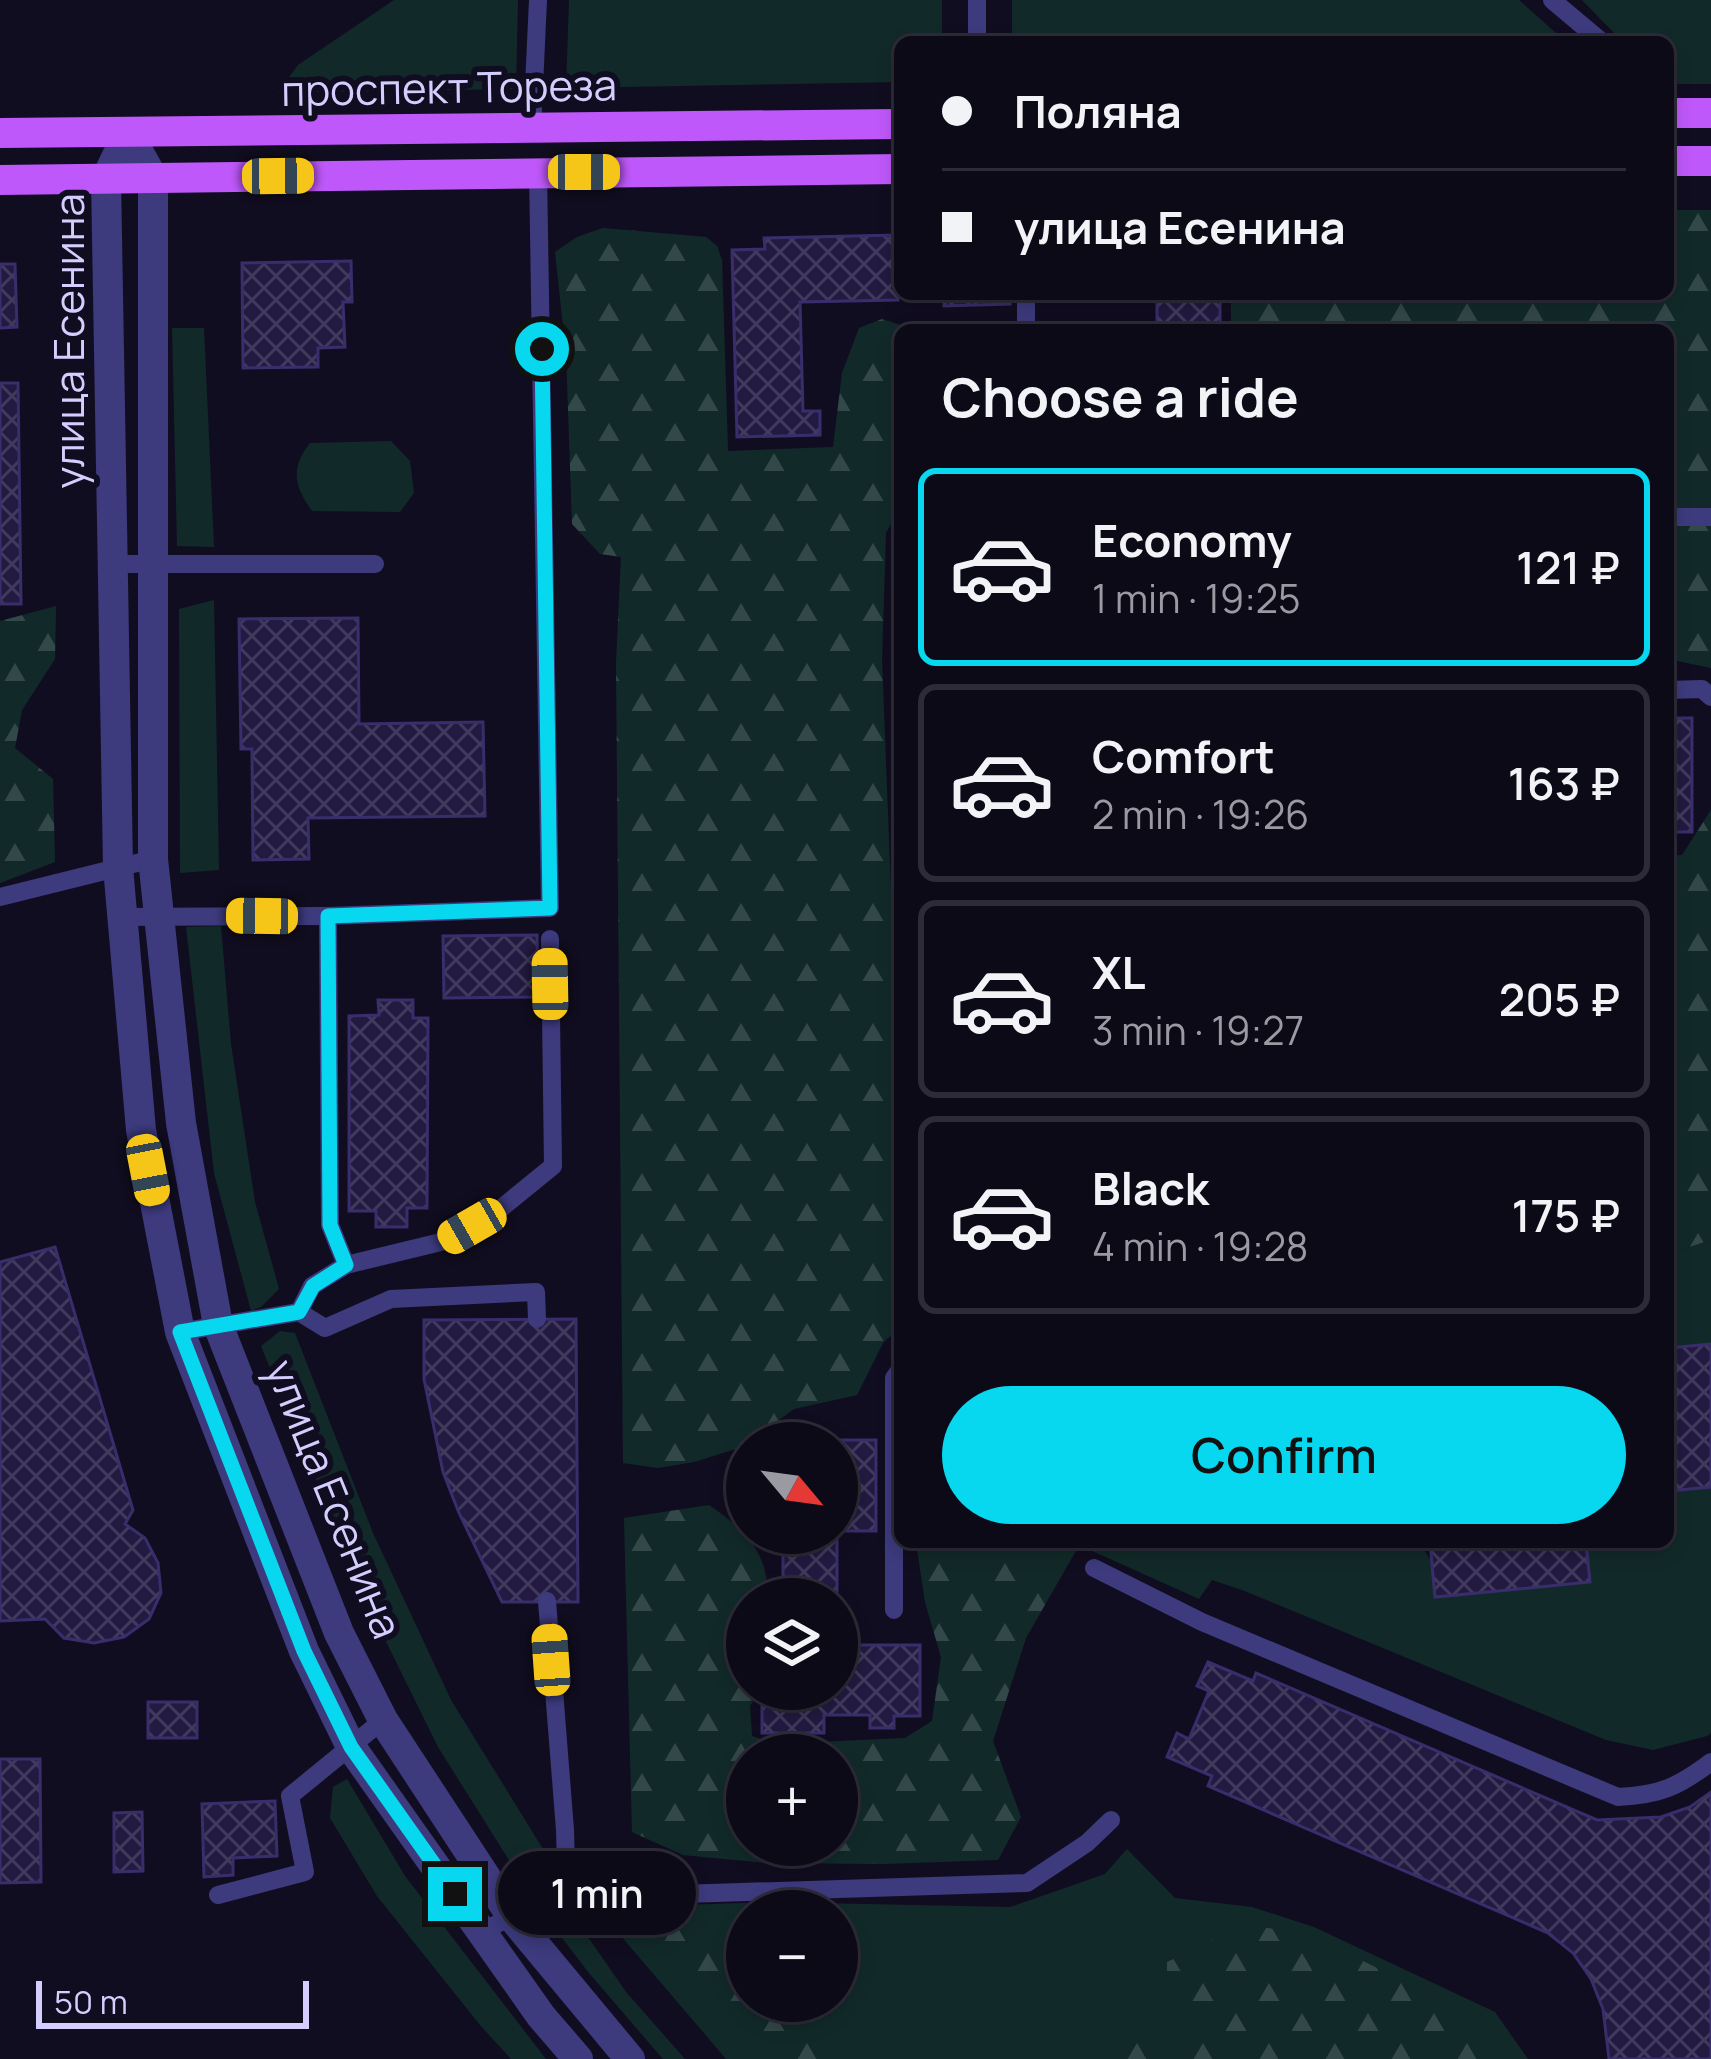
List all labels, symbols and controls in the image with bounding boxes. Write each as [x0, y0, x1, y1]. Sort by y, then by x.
street label: проспект Тореза [281, 55, 617, 119]
text: Поляна [1014, 80, 1182, 142]
car [548, 154, 620, 190]
car [242, 157, 314, 195]
street label: улица Есенина [39, 193, 97, 489]
text: улица Есенина [1014, 196, 1346, 258]
route start [515, 322, 569, 376]
text: Choose a ride [942, 359, 1299, 433]
text: Economy [1092, 509, 1292, 571]
icon: car [948, 513, 1056, 621]
text: 121 ₽ [1516, 536, 1620, 598]
text: 1 min · 19:25 [1092, 571, 1301, 625]
text: Comfort [1092, 725, 1275, 787]
icon: car [948, 729, 1056, 837]
text: 163 ₽ [1508, 752, 1620, 814]
text: 2 min · 19:26 [1092, 787, 1309, 841]
car [226, 897, 298, 935]
text: XL [1092, 941, 1146, 1003]
icon: car [948, 945, 1056, 1053]
car [531, 948, 569, 1020]
text: 205 ₽ [1499, 968, 1620, 1030]
text: 3 min · 19:27 [1092, 1003, 1304, 1057]
car [123, 1131, 173, 1209]
text: Black [1092, 1157, 1209, 1219]
icon: car [948, 1161, 1056, 1269]
text: 175 ₽ [1512, 1184, 1620, 1246]
car [432, 1192, 512, 1260]
text: 4 min · 19:28 [1092, 1219, 1309, 1273]
street label: улица Есенина [253, 1351, 417, 1647]
button: Confirm [942, 1386, 1626, 1524]
north arrow [726, 1422, 858, 1554]
map controls [726, 1422, 858, 2022]
button: layers [726, 1578, 858, 1710]
car [531, 1623, 571, 1697]
button: + [726, 1734, 858, 1866]
callout: 1 min [497, 1852, 695, 1936]
text: 1 min [551, 1866, 643, 1920]
route end [428, 1867, 482, 1921]
button: − [726, 1890, 858, 2022]
scale bar [36, 1975, 309, 2028]
text: 50 m [54, 1979, 128, 2024]

